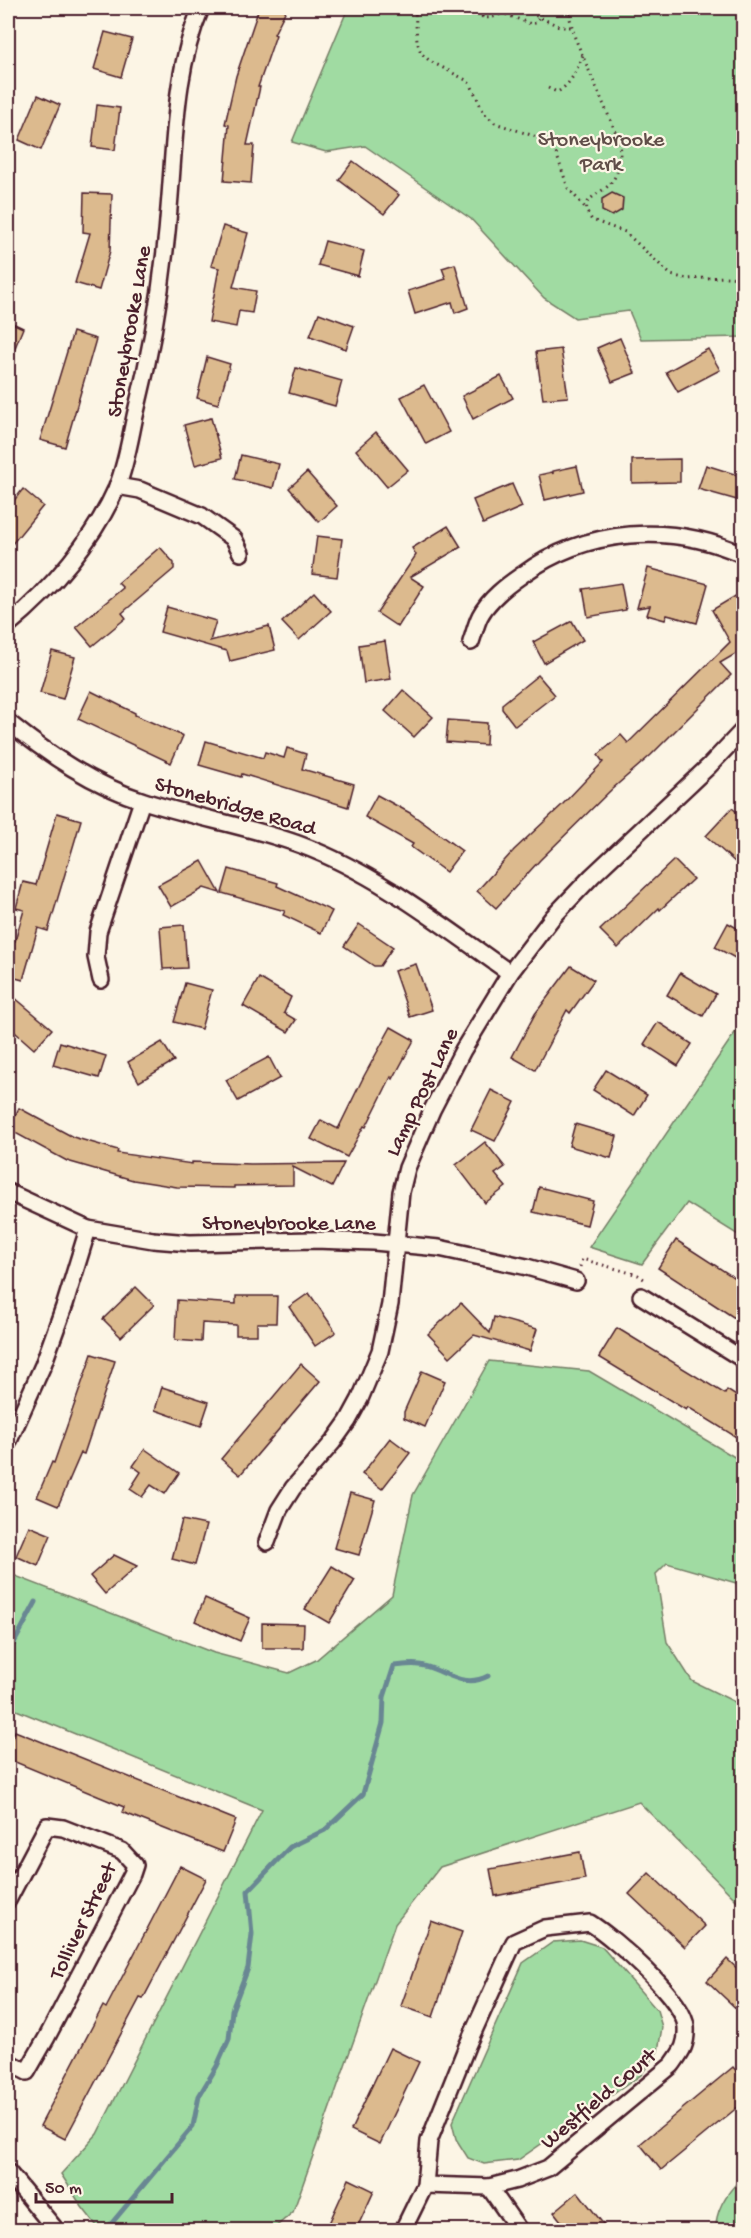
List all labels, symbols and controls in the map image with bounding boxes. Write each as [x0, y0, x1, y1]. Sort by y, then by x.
park label: Stoneybrooke Park [538, 128, 665, 179]
street label: Stoneybrooke Lane [103, 243, 159, 420]
street label: Stonebridge Road [151, 772, 321, 844]
street label: Lamp Post Lane [381, 1024, 466, 1161]
street label: Stoneybrooke Lane [202, 1212, 377, 1238]
street label: Tolliver Street [44, 1857, 125, 1986]
street label: Westfield Court [536, 2043, 664, 2156]
scale bar [36, 2166, 172, 2204]
text: 50 m [45, 2179, 82, 2200]

